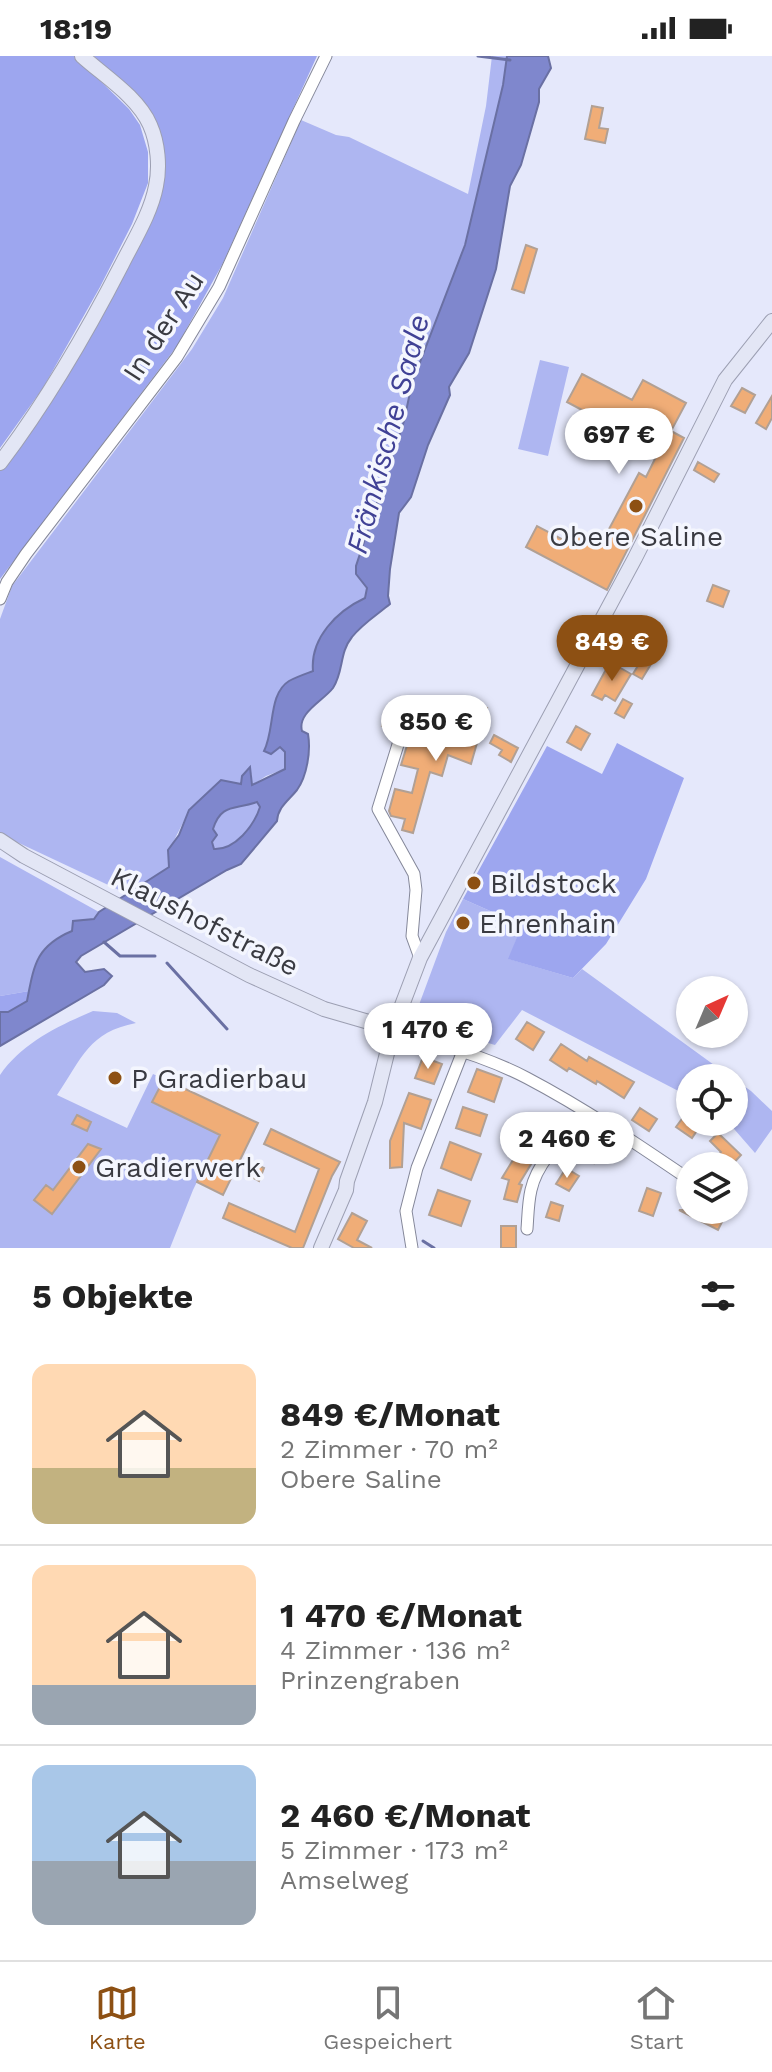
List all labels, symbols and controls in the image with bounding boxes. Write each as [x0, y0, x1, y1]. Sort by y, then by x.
text: 18:19 [40, 11, 112, 46]
street label: In der Au [116, 266, 211, 387]
water label: Fränkische Saale [339, 310, 436, 557]
pin: 697 € [563, 408, 675, 476]
text: 697 € [583, 419, 655, 449]
marker: Obere Saline [627, 497, 645, 515]
place label: Obere Saline [549, 520, 723, 553]
pin: 849 € [556, 615, 668, 683]
text: 849 € [575, 626, 649, 656]
pin: 850 € [380, 695, 492, 763]
text: 850 € [399, 706, 473, 736]
street label: Klaushofstraße [105, 860, 304, 983]
place label: Bildstock [490, 867, 617, 900]
marker: Bildstock [465, 874, 483, 892]
place label: Ehrenhain [479, 907, 617, 940]
marker: Ehrenhain [454, 914, 472, 932]
north arrow [676, 976, 748, 1048]
map controls [676, 976, 748, 1224]
pin: 1 470 € [354, 1003, 502, 1071]
text: 1 470 € [382, 1014, 474, 1044]
place label: P Gradierbau [131, 1062, 307, 1095]
button: locate [676, 1064, 748, 1136]
marker: P Gradierbau [106, 1069, 124, 1087]
pin: 2 460 € [493, 1112, 641, 1180]
text: 2 460 € [518, 1123, 616, 1153]
place label: Gradierwerk [95, 1151, 261, 1184]
button: layers [676, 1152, 748, 1224]
marker: Gradierwerk [70, 1158, 88, 1176]
icon: filters [696, 1274, 740, 1318]
text: 5 Objekte [32, 1276, 193, 1316]
text: 849 €/Monat [280, 1394, 500, 1434]
icon: home [96, 1396, 192, 1492]
text: 2 Zimmer · 70 m² [280, 1434, 498, 1464]
text: Obere Saline [280, 1464, 442, 1494]
text: 1 470 €/Monat [280, 1595, 522, 1635]
icon: home [96, 1597, 192, 1693]
text: 4 Zimmer · 136 m² [280, 1635, 510, 1665]
text: Prinzengraben [280, 1665, 460, 1695]
text: 2 460 €/Monat [280, 1795, 530, 1835]
icon: home [96, 1797, 192, 1893]
text: 5 Zimmer · 173 m² [280, 1835, 508, 1865]
text: Amselweg [280, 1865, 408, 1895]
tab: Karte [89, 1981, 146, 2054]
tab: Gespeichert [323, 1981, 452, 2054]
tab: Start [630, 1981, 683, 2054]

